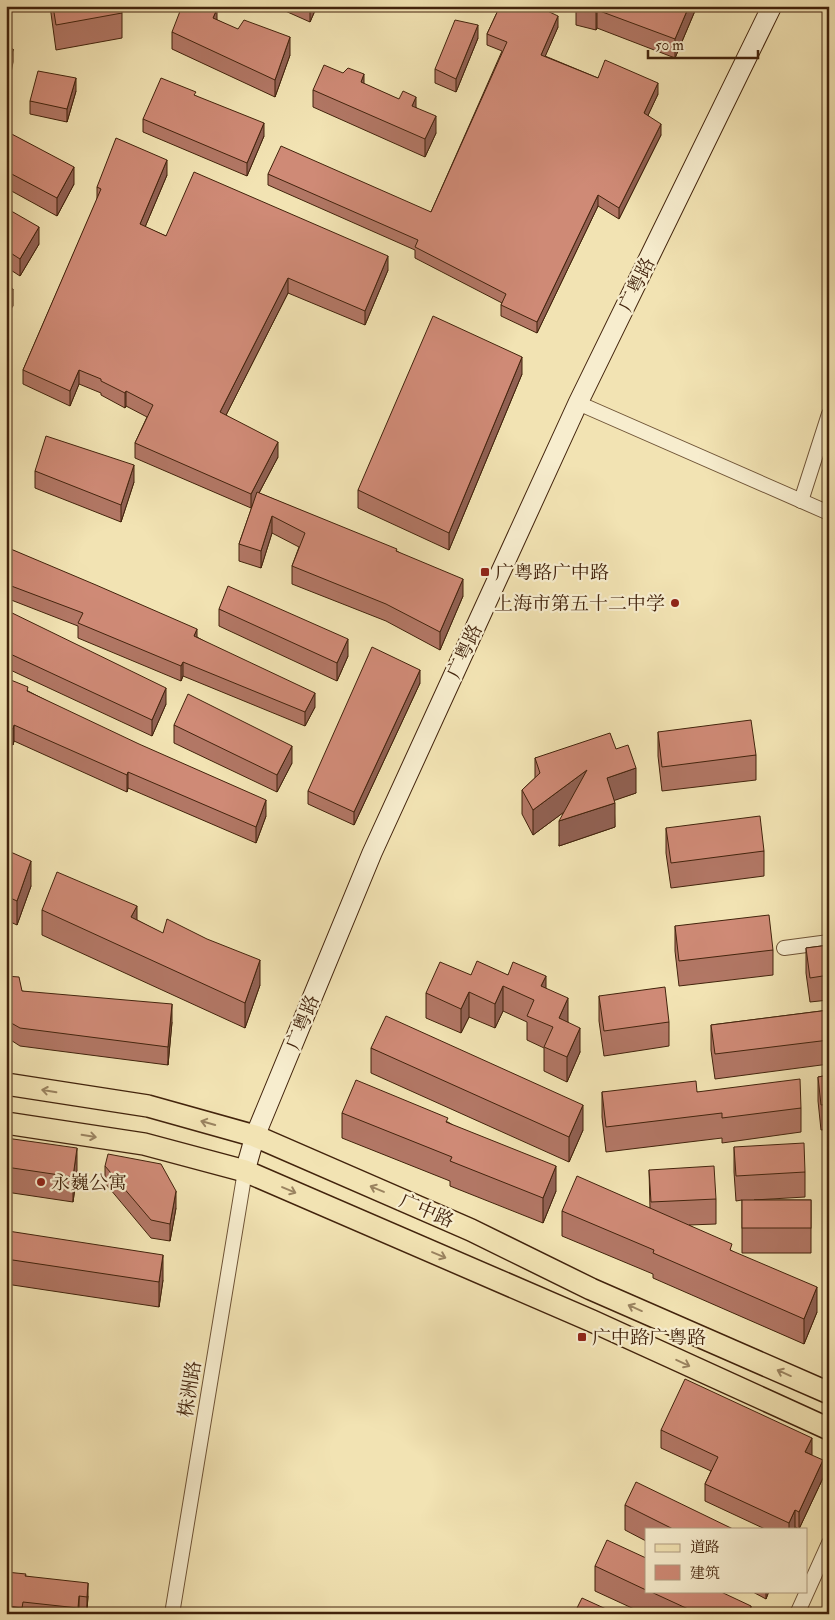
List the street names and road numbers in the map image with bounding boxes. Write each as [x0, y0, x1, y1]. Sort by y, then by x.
street label: 广粤路 [614, 254, 660, 315]
street label: 广粤路 [442, 621, 488, 682]
street label: 广粤路 [281, 991, 325, 1053]
street label: 广中路 [396, 1189, 458, 1233]
street label: 株洲路 [174, 1359, 206, 1419]

